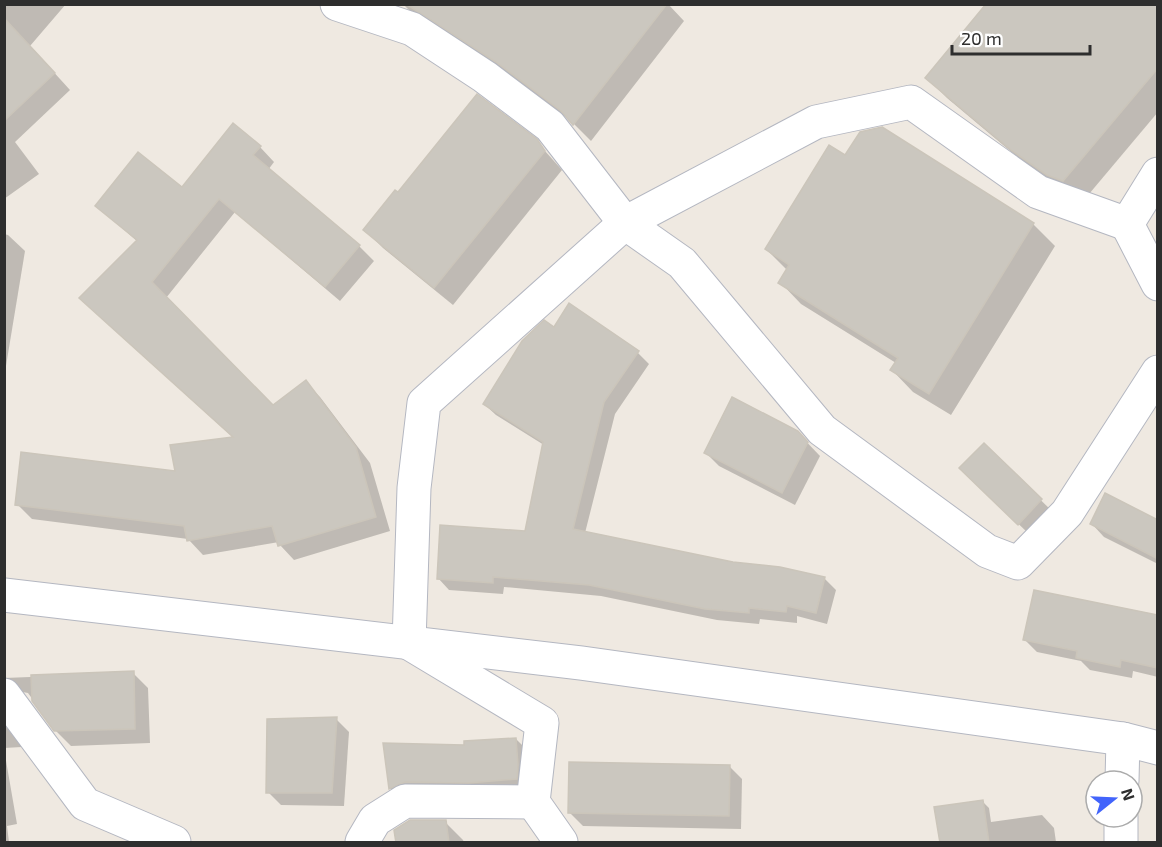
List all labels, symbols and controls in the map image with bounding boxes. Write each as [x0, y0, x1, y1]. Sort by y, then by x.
scale bar [952, 18, 1090, 56]
text: 20 m [961, 27, 1002, 49]
north arrow [1084, 769, 1144, 829]
text: N [1118, 786, 1140, 803]

